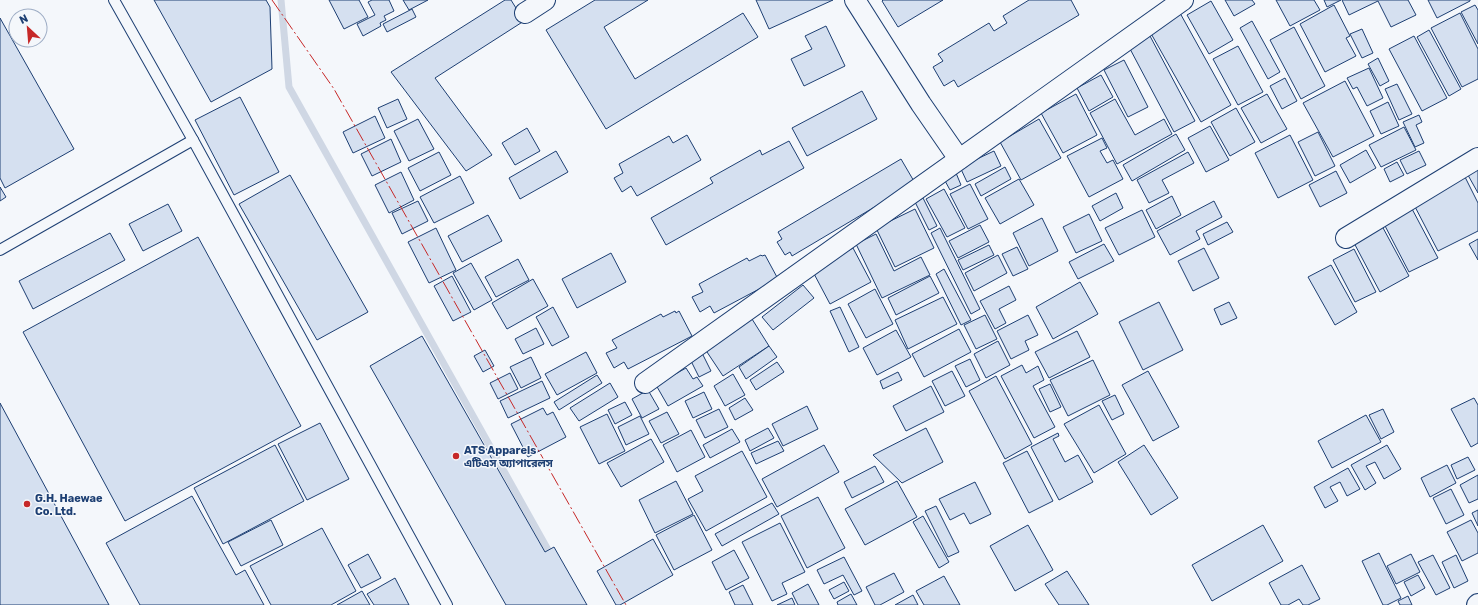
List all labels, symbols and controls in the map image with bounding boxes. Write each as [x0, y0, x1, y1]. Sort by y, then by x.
north arrow [8, 8, 48, 48]
text: N [17, 12, 30, 27]
place label: ATS Apparels এটিএস অ্যাপারেলস [464, 444, 554, 470]
marker: ATS Apparels এটিএস অ্যাপারেলস [451, 451, 461, 461]
place label: G.H. Haewae Co. Ltd. [35, 492, 103, 518]
marker: G.H. Haewae Co. Ltd. [22, 499, 32, 509]

